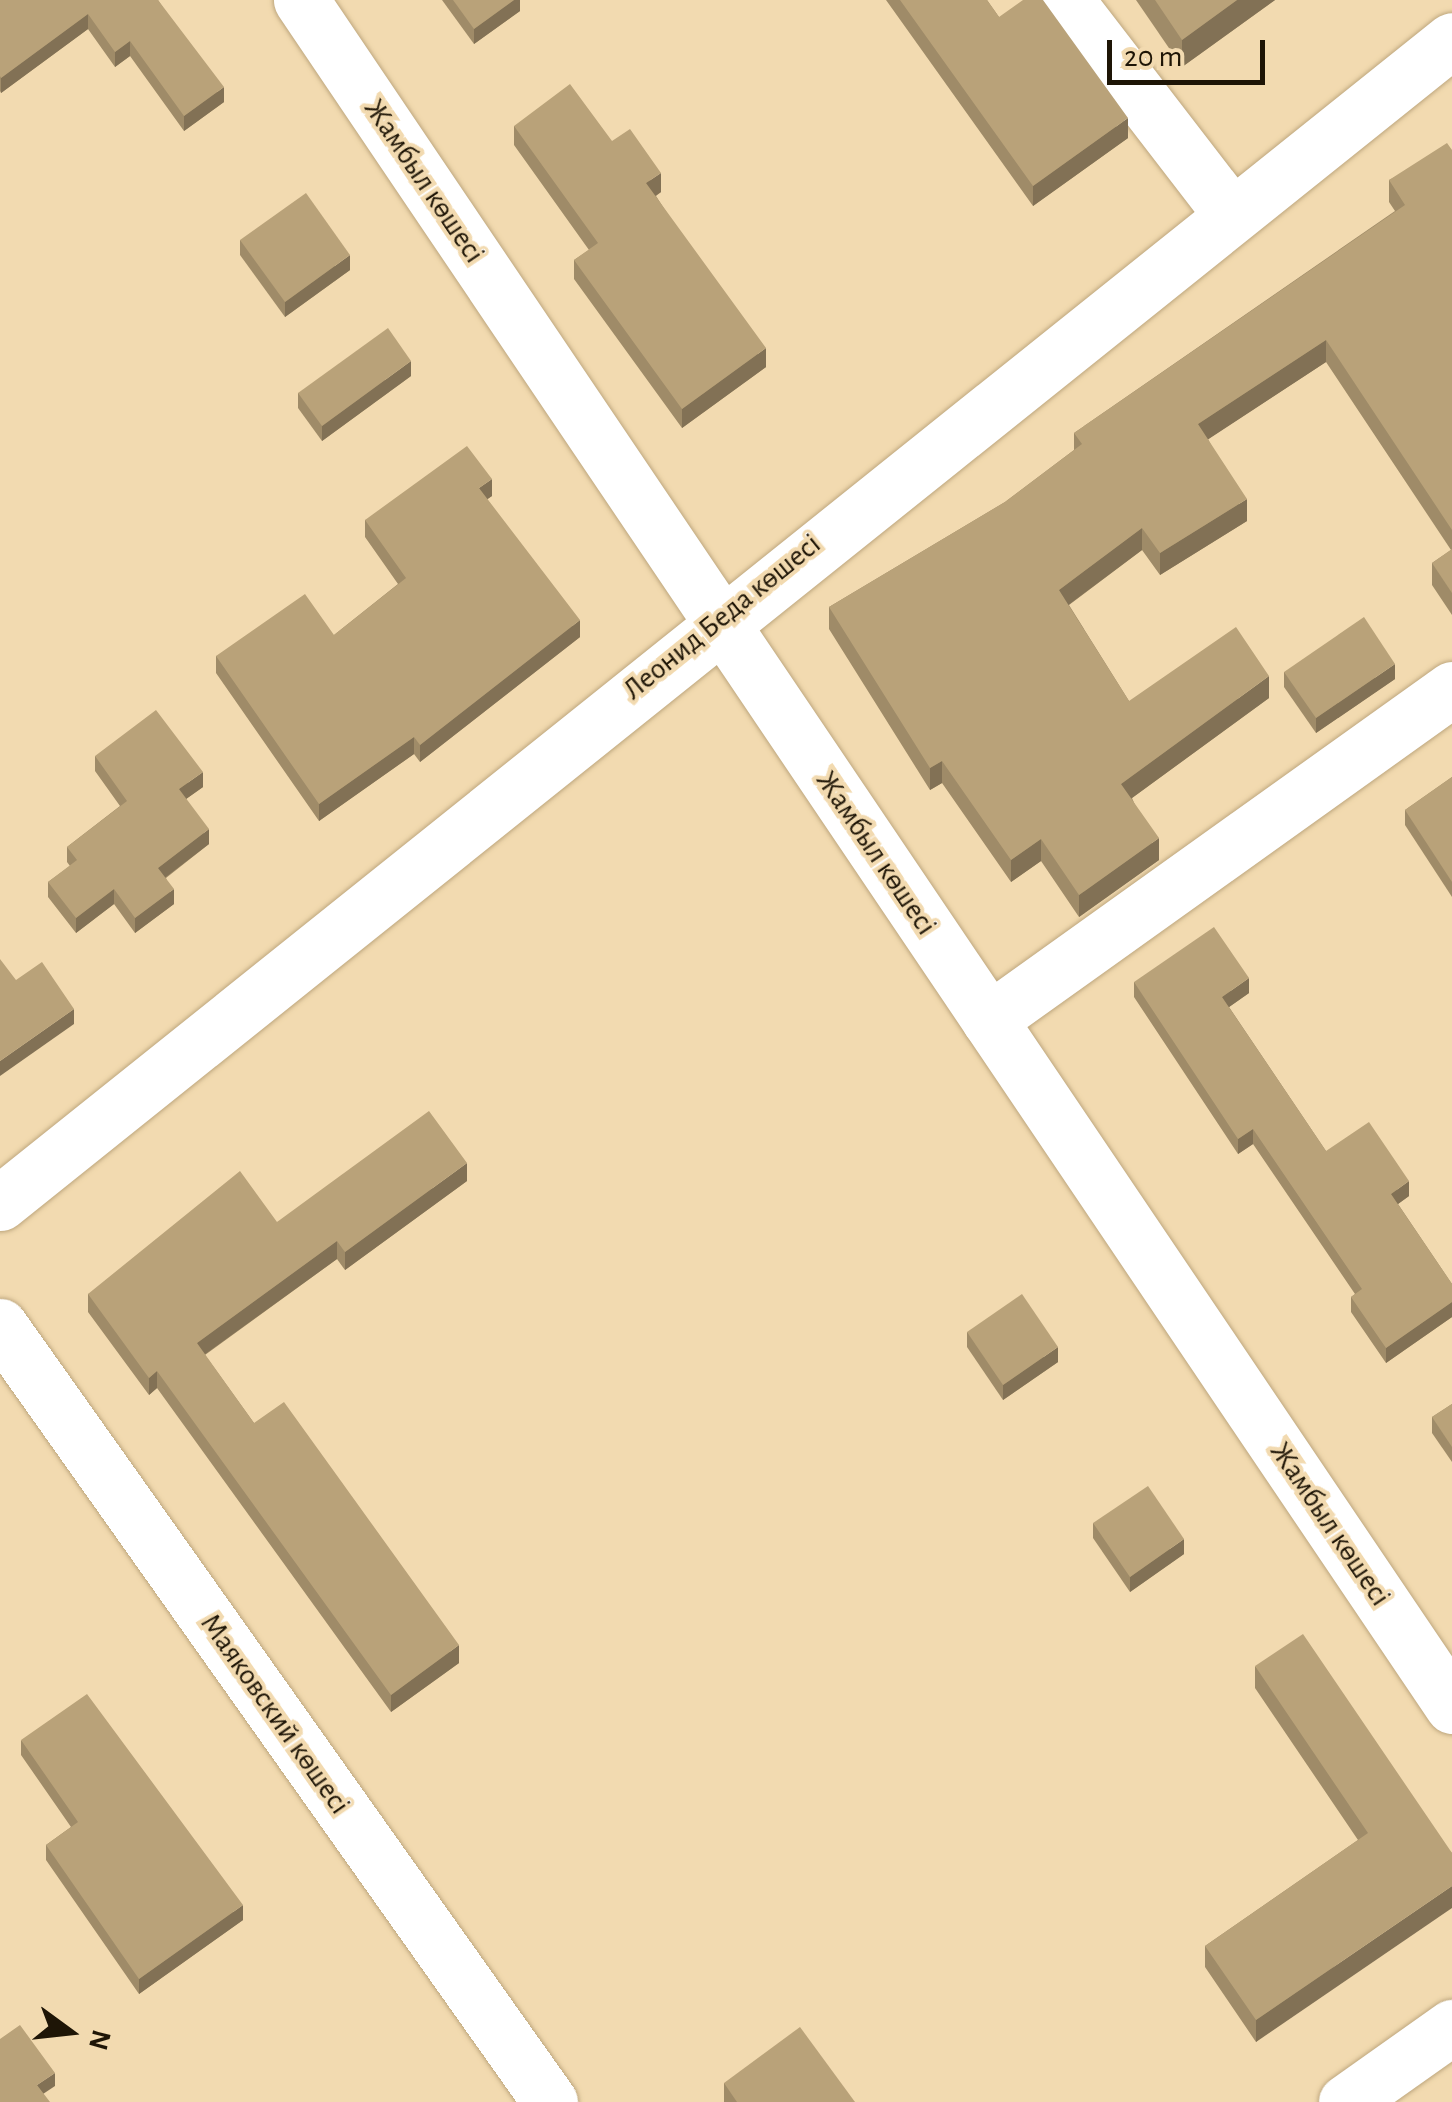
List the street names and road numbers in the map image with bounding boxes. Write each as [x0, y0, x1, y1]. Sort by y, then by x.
street label: Жамбыл көшесі [356, 92, 492, 270]
street label: Леонид Беда көшесі [616, 526, 828, 708]
street label: Жамбыл көшесі [808, 764, 944, 942]
street label: Жамбыл көшесі [1262, 1435, 1398, 1613]
street label: Маяковский көшесі [192, 1607, 358, 1821]

